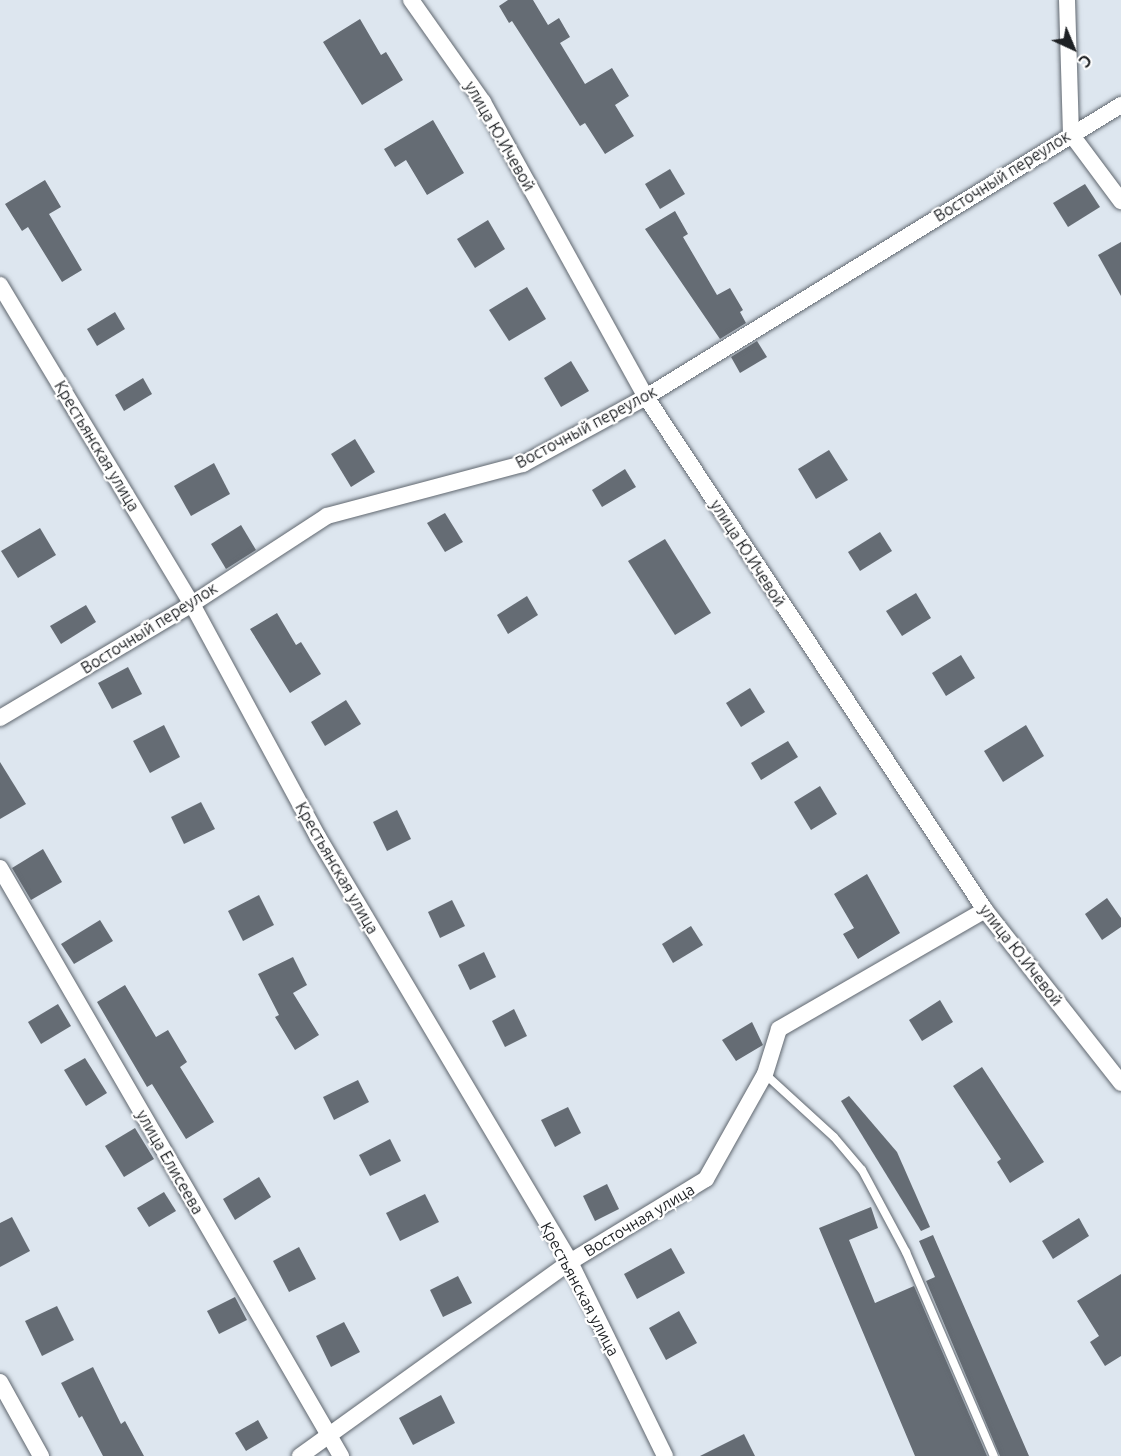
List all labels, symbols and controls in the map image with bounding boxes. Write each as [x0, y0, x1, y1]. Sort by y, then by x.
north arrow [1043, 18, 1103, 78]
text: С [1076, 51, 1095, 71]
street label: улица Ю.Ичевой [461, 78, 539, 194]
street label: Восточный переулок [930, 126, 1074, 226]
street label: Крестьянская улица [50, 377, 144, 515]
street label: Восточный переулок [512, 382, 660, 472]
street label: улица Ю.Ичевой [706, 496, 790, 610]
street label: Восточный переулок [77, 578, 221, 678]
street label: Крестьянская улица [291, 799, 383, 937]
street label: улица Ю.Ичевой [975, 900, 1067, 1010]
street label: улица Елисеева [132, 1106, 208, 1218]
street label: Восточная улица [580, 1179, 698, 1261]
street label: Крестьянская улица [537, 1219, 623, 1359]

